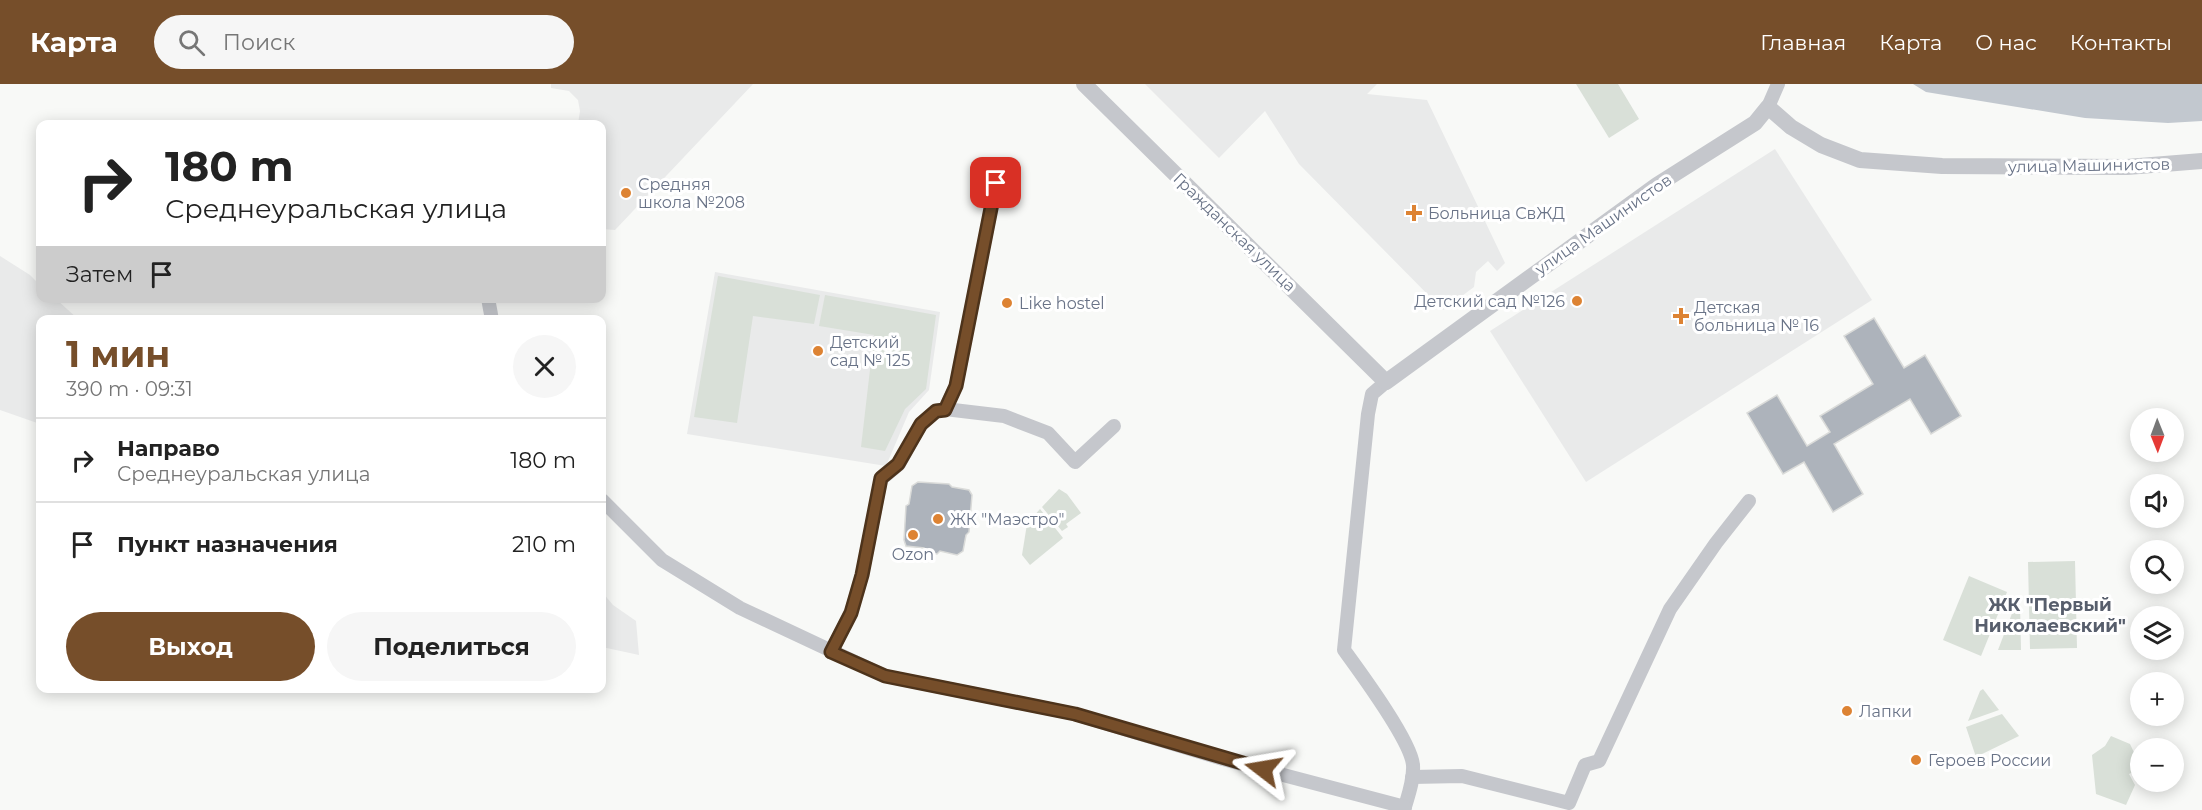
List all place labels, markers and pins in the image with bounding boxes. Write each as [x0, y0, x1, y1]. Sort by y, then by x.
pin [970, 157, 1021, 208]
place label: Средняя школа №208 [638, 175, 745, 212]
marker: Средняя школа №208 [619, 186, 633, 200]
marker: Больница СвЖД [1405, 204, 1423, 222]
place label: Больница СвЖД [1428, 204, 1565, 223]
place label: Детский сад №126 [1414, 292, 1565, 311]
place label: Like hostel [1019, 294, 1105, 313]
marker: Детский сад №126 [1570, 294, 1584, 308]
marker: Like hostel [1000, 296, 1014, 310]
place label: Детская больница № 16 [1694, 298, 1819, 335]
marker: Детская больница № 16 [1672, 307, 1690, 325]
place label: Детский сад № 125 [830, 333, 910, 370]
marker: Детский сад № 125 [811, 344, 825, 358]
place label: ЖК "Маэстро" [950, 510, 1064, 529]
marker: ЖК "Маэстро" [931, 512, 945, 526]
marker: Ozon [906, 528, 920, 542]
place label: Ozon [892, 545, 934, 564]
place label: Лапки [1859, 702, 1912, 721]
marker: Лапки [1840, 704, 1854, 718]
place label: Героев России [1928, 751, 2051, 770]
marker: Героев России [1909, 753, 1923, 767]

